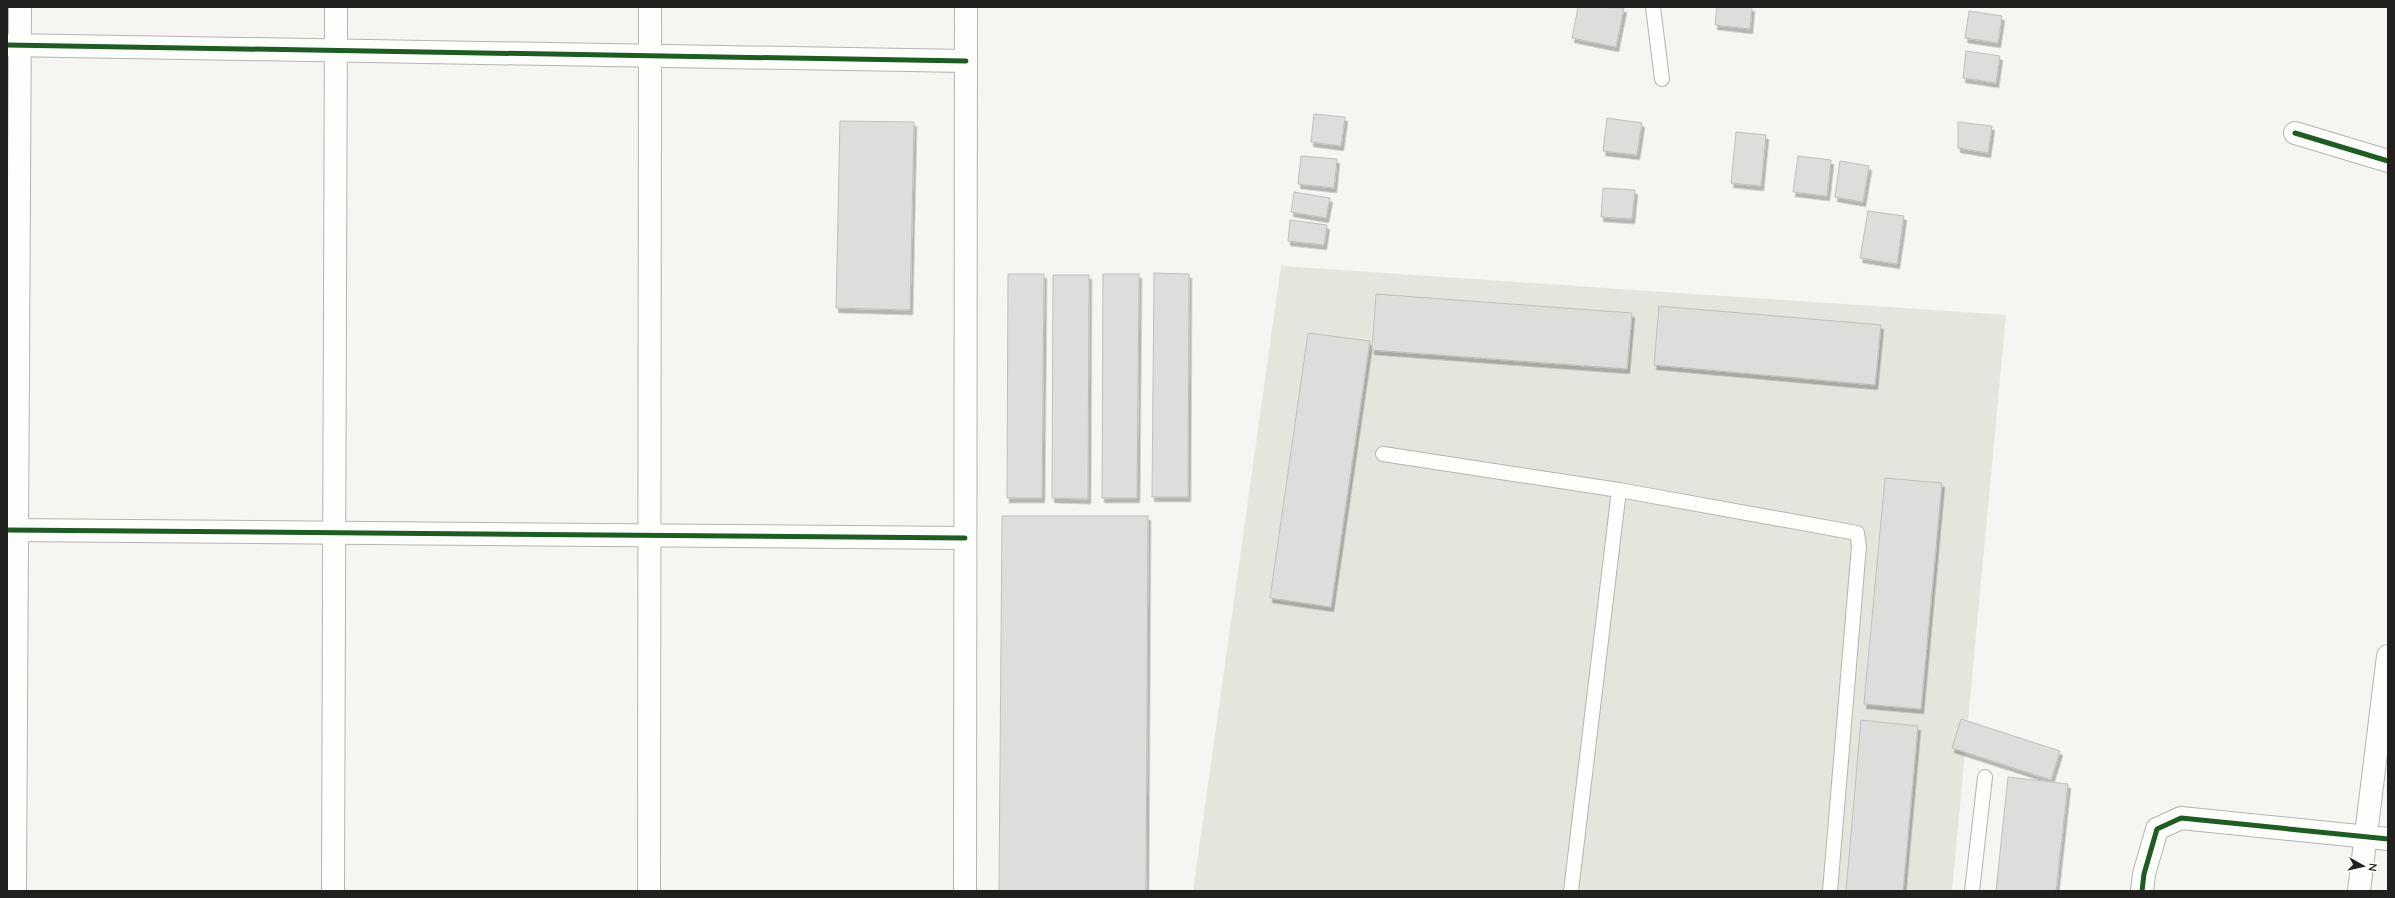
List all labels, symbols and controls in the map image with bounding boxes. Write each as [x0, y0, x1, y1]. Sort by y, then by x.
north arrow [2343, 846, 2383, 886]
text: N [2365, 862, 2380, 872]

